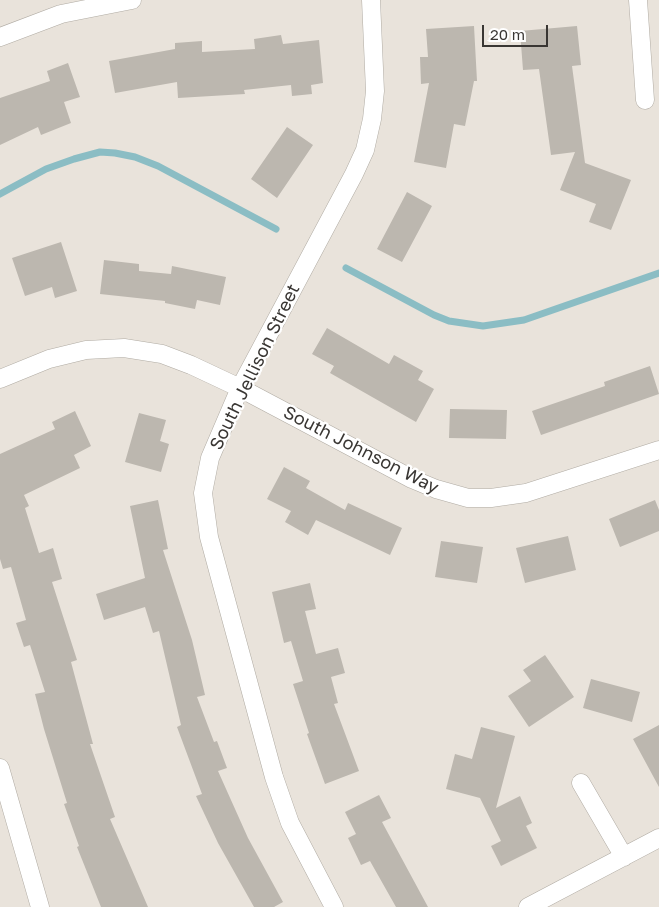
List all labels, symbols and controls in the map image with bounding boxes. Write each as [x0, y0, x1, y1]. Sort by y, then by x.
scale bar [484, 15, 550, 47]
text: 20 m [490, 25, 525, 43]
street label: South Jellison Street [205, 281, 305, 453]
street label: South Johnson Way [280, 401, 442, 499]

